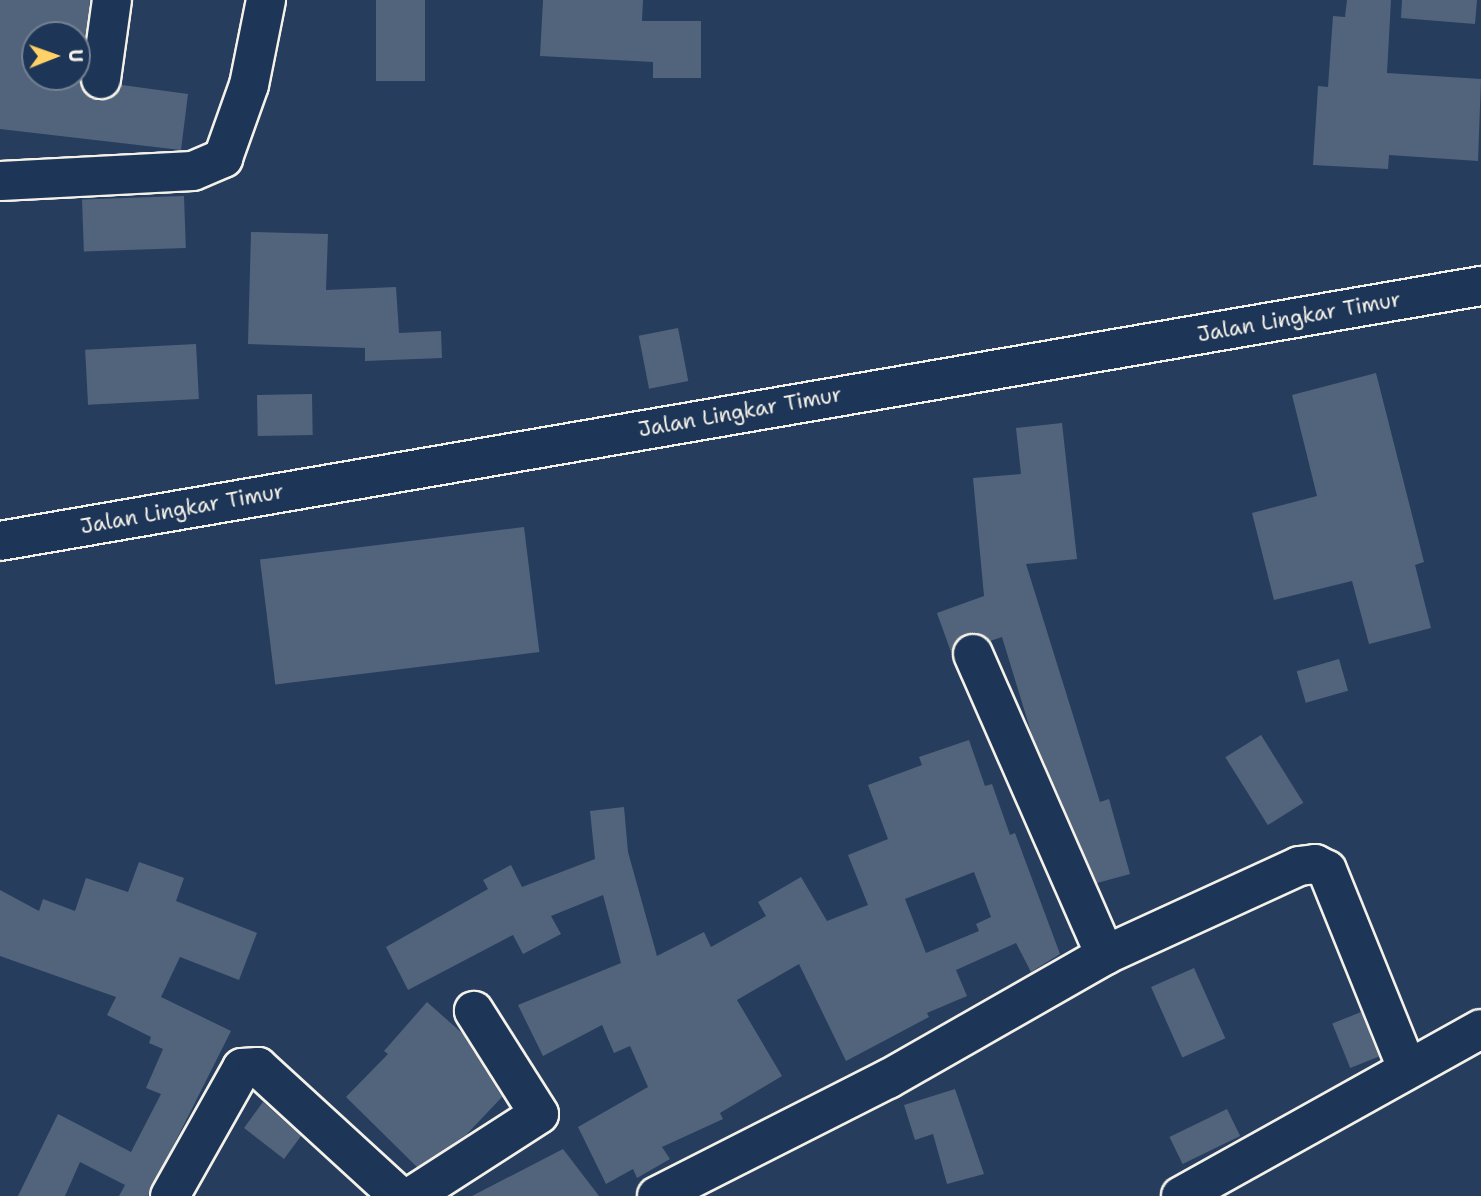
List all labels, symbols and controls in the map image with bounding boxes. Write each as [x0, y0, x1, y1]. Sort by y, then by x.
north arrow [21, 21, 91, 91]
text: U [63, 49, 88, 62]
street label: Jalan Lingkar Timur [1195, 287, 1403, 347]
street label: Jalan Lingkar Timur [636, 382, 844, 442]
street label: Jalan Lingkar Timur [78, 479, 286, 539]

